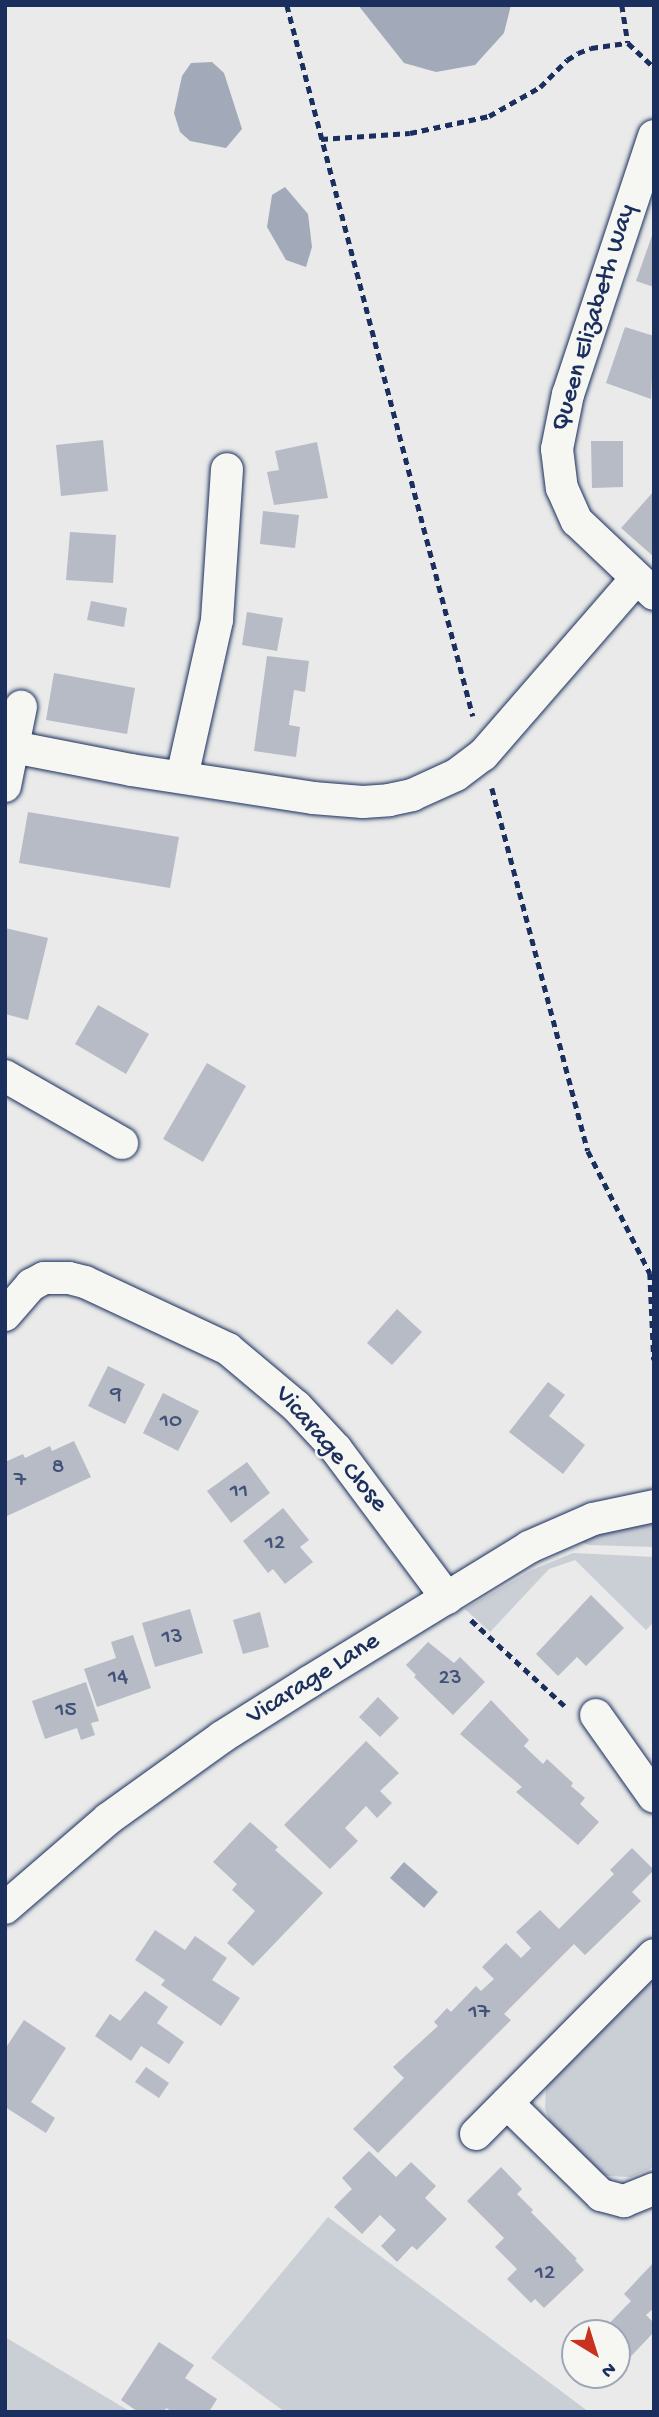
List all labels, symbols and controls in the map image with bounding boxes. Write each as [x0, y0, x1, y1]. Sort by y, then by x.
street label: Queen Elizabeth Way [546, 201, 644, 435]
street label: Vicarage Close [267, 1380, 393, 1520]
house number: 9 [110, 1381, 122, 1409]
house number: 10 [160, 1408, 182, 1436]
house number: 8 [52, 1454, 64, 1482]
house number: 7 [14, 1467, 26, 1495]
house number: 11 [230, 1478, 248, 1506]
house number: 12 [265, 1530, 285, 1558]
house number: 13 [161, 1624, 183, 1652]
street label: Vicarage Lane [242, 1627, 386, 1733]
house number: 14 [108, 1664, 128, 1692]
house number: 23 [438, 1665, 462, 1693]
house number: 15 [55, 1697, 77, 1725]
house number: 17 [468, 1999, 490, 2027]
house number: 12 [535, 2260, 555, 2288]
north arrow [561, 2319, 631, 2389]
text: N [596, 2356, 620, 2382]

